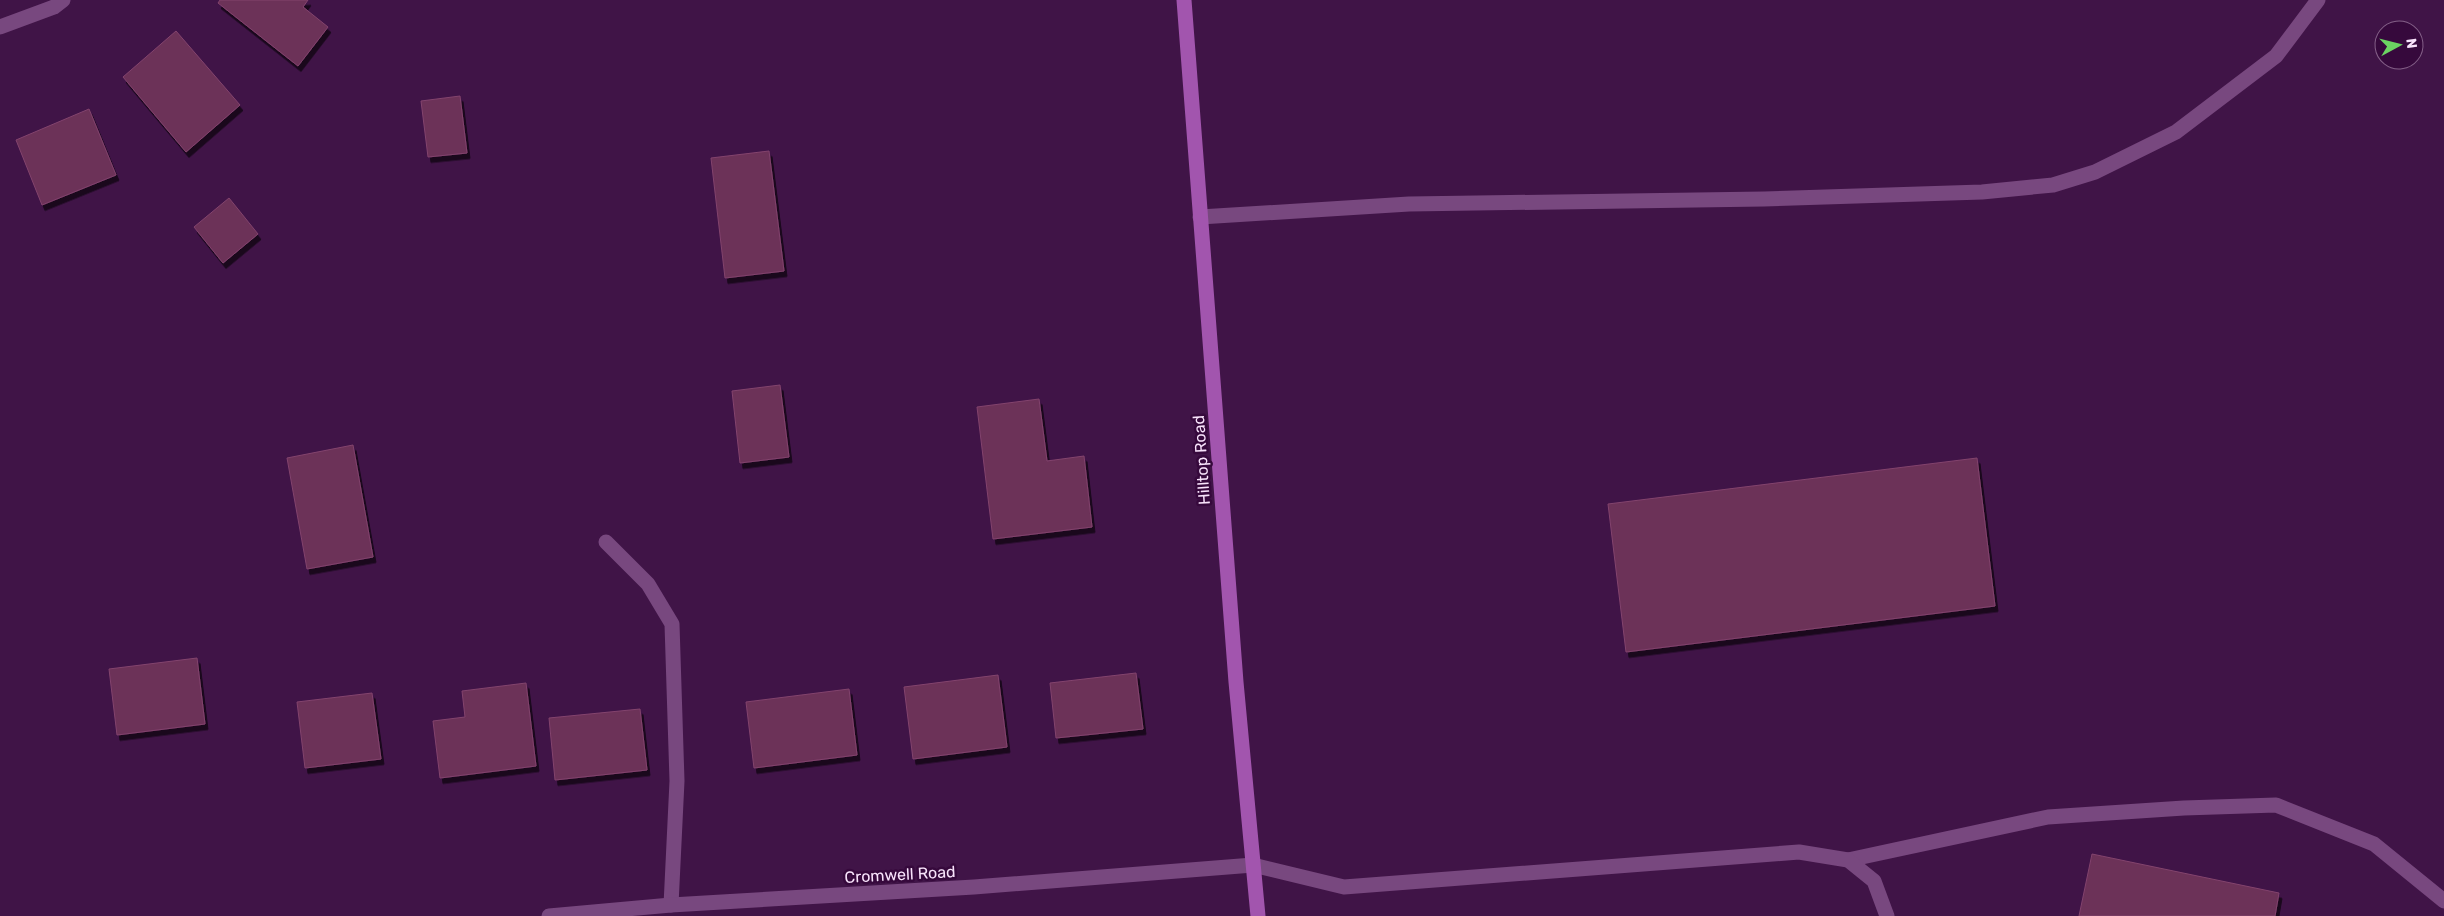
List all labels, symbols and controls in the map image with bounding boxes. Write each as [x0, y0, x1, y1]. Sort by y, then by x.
north arrow [2374, 20, 2424, 70]
text: N [2402, 37, 2420, 50]
street label: Hilltop Road [1189, 414, 1214, 505]
street label: Cromwell Road [844, 862, 956, 887]

